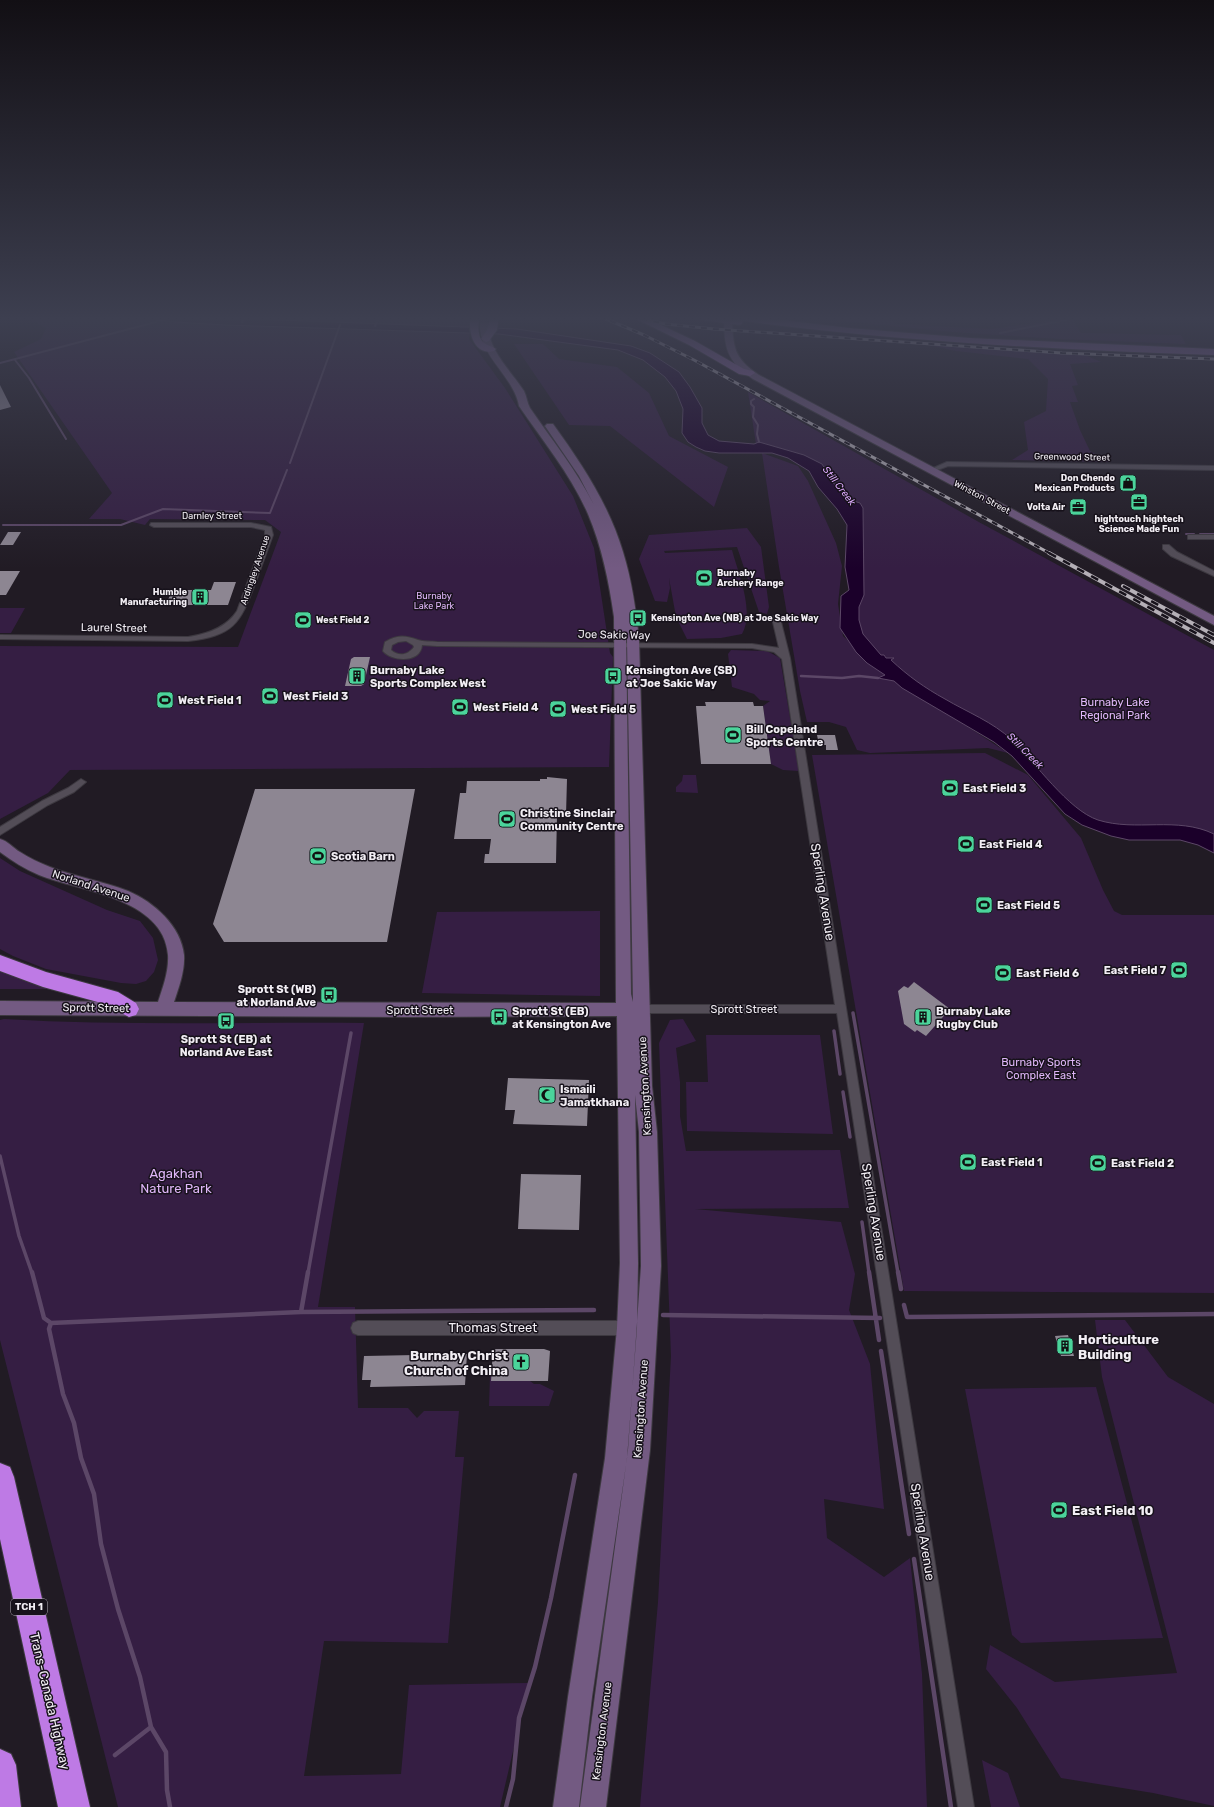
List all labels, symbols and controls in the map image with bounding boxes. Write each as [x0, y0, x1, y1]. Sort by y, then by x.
street label: Greenwood Street [1034, 451, 1111, 463]
water label: Still Creek [820, 464, 859, 509]
place label: Don Chendo Mexican Products [1035, 473, 1115, 493]
shop icon: Don Chendo Mexican Products [1118, 473, 1138, 493]
street label: Winston Street [952, 478, 1012, 516]
office icon: hightouch hightech Science Made Fun [1129, 492, 1149, 512]
office icon: Volta Air [1068, 497, 1088, 517]
place label: Volta Air [1027, 502, 1065, 512]
street label: Darnley Street [182, 511, 242, 521]
place label: hightouch hightech Science Made Fun [1094, 514, 1184, 534]
street label: Ardingley Avenue [238, 534, 272, 606]
sports icon: Burnaby Archery Range [694, 568, 714, 588]
place label: Burnaby Archery Range [717, 568, 784, 589]
place label: Humble Manufacturing [120, 587, 188, 608]
building icon: Humble Manufacturing [190, 587, 210, 607]
park label: Burnaby Lake Park [414, 591, 455, 611]
bus stop icon: Kensington Ave (NB) at Joe Sakic Way [628, 608, 648, 628]
sports icon: West Field 2 [293, 610, 313, 630]
place label: Kensington Ave (NB) at Joe Sakic Way [651, 612, 819, 624]
place label: West Field 2 [316, 615, 369, 625]
street label: Laurel Street [81, 621, 148, 635]
street label: Joe Sakic Way [578, 628, 650, 642]
place label: Burnaby Lake Sports Complex West [370, 664, 486, 690]
place label: Kensington Ave (SB) at Joe Sakic Way [626, 664, 737, 690]
building icon: Burnaby Lake Sports Complex West [347, 666, 367, 686]
bus stop icon: Kensington Ave (SB) at Joe Sakic Way [603, 666, 623, 686]
sports icon: West Field 3 [260, 686, 280, 706]
sports icon: West Field 1 [155, 690, 175, 710]
place label: West Field 3 [283, 690, 348, 703]
place label: West Field 1 [178, 694, 241, 707]
park label: Burnaby Lake Regional Park [1080, 696, 1150, 722]
sports icon: West Field 4 [450, 697, 470, 717]
sports icon: West Field 5 [548, 699, 568, 719]
place label: West Field 4 [473, 701, 539, 714]
place label: West Field 5 [571, 703, 636, 716]
place label: Bill Copeland Sports Centre [746, 723, 824, 749]
sports icon: Bill Copeland Sports Centre [723, 725, 743, 745]
water label: Still Creek [1004, 730, 1046, 772]
sports icon: East Field 3 [940, 778, 960, 798]
place label: East Field 3 [963, 782, 1026, 795]
place label: Christine Sinclair Community Centre [520, 807, 624, 833]
sports icon: Christine Sinclair Community Centre [497, 809, 517, 829]
sports icon: East Field 4 [956, 834, 976, 854]
place label: East Field 4 [979, 838, 1043, 851]
street label: Sperling Avenue [807, 842, 838, 942]
sports icon: Scotia Barn [308, 846, 328, 866]
place label: Scotia Barn [331, 850, 395, 863]
street label: Norland Avenue [50, 867, 132, 905]
sports icon: East Field 5 [974, 895, 994, 915]
place label: East Field 5 [997, 899, 1060, 912]
sports icon: East Field 7 [1169, 960, 1189, 980]
sports icon: East Field 6 [993, 963, 1013, 983]
place label: East Field 7 [1104, 964, 1167, 977]
place label: East Field 6 [1016, 967, 1079, 980]
place label: Sprott St (WB) at Norland Ave [236, 983, 316, 1009]
bus stop icon: Sprott St (WB) at Norland Ave [319, 985, 339, 1005]
street label: Sprott Street [62, 1001, 130, 1015]
street label: Sprott Street [711, 1003, 778, 1016]
street label: Sprott Street [387, 1004, 454, 1017]
place label: Sprott St (EB) at Kensington Ave [512, 1005, 612, 1031]
place label: Burnaby Lake Rugby Club [936, 1005, 1011, 1031]
bus stop icon: Sprott St (EB) at Kensington Ave [489, 1007, 509, 1027]
building icon: Burnaby Lake Rugby Club [913, 1007, 933, 1027]
bus stop icon: Sprott St (EB) at Norland Ave East [216, 1011, 236, 1031]
place label: Sprott St (EB) at Norland Ave East [180, 1033, 272, 1059]
street label: Kensington Avenue [636, 1036, 654, 1136]
park label: Burnaby Sports Complex East [1001, 1056, 1081, 1082]
place label: Ismaili Jamatkhana [560, 1083, 629, 1109]
mosque icon: Ismaili Jamatkhana [537, 1085, 557, 1105]
sports icon: East Field 1 [958, 1152, 978, 1172]
sports icon: East Field 2 [1088, 1153, 1108, 1173]
place label: East Field 1 [981, 1156, 1042, 1169]
place label: East Field 2 [1111, 1157, 1174, 1170]
street label: Sperling Avenue [858, 1162, 889, 1262]
park label: Agakhan Nature Park [140, 1166, 212, 1196]
street label: Thomas Street [449, 1320, 537, 1335]
place label: Horticulture Building [1078, 1332, 1159, 1362]
building icon: Horticulture Building [1055, 1336, 1075, 1356]
place label: Burnaby Christ Church of China [404, 1348, 508, 1378]
church icon: Burnaby Christ Church of China [511, 1352, 531, 1372]
street label: Kensington Avenue [631, 1359, 651, 1459]
street label: Sperling Avenue [907, 1482, 938, 1582]
sports icon: East Field 10 [1049, 1500, 1069, 1520]
place label: East Field 10 [1072, 1503, 1154, 1518]
road number: TCH 1 [11, 1599, 47, 1615]
street label: Trans-Canada Highway [26, 1631, 73, 1771]
street label: Kensington Avenue [590, 1681, 614, 1781]

